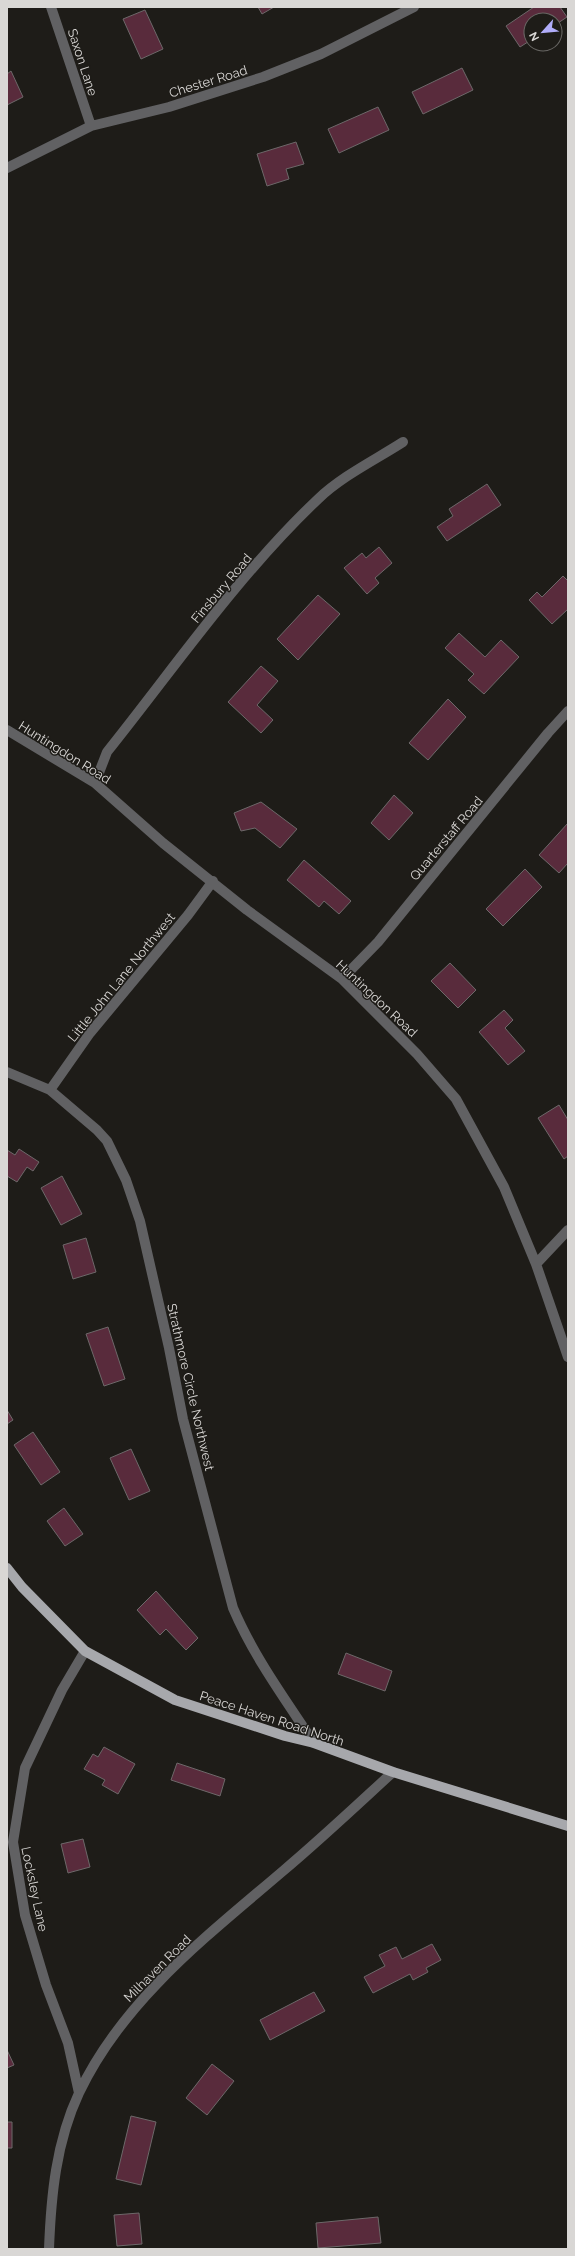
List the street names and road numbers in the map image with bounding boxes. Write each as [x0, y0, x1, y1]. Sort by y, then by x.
street label: Saxon Lane [65, 27, 101, 98]
street label: Chester Road [167, 62, 249, 100]
street label: Finsbury Road [188, 551, 255, 626]
street label: Huntingdon Road [16, 718, 113, 787]
street label: Quarterstaff Road [407, 793, 486, 883]
street label: Little John Lane Northwest [65, 909, 178, 1045]
street label: Huntingdon Road [333, 957, 420, 1040]
street label: Strathmore Circle Northwest [164, 1302, 217, 1473]
street label: Peace Haven Road North [198, 1688, 346, 1749]
street label: Locksley Lane [18, 1845, 51, 1933]
street label: Milhaven Road [121, 1932, 194, 2005]

